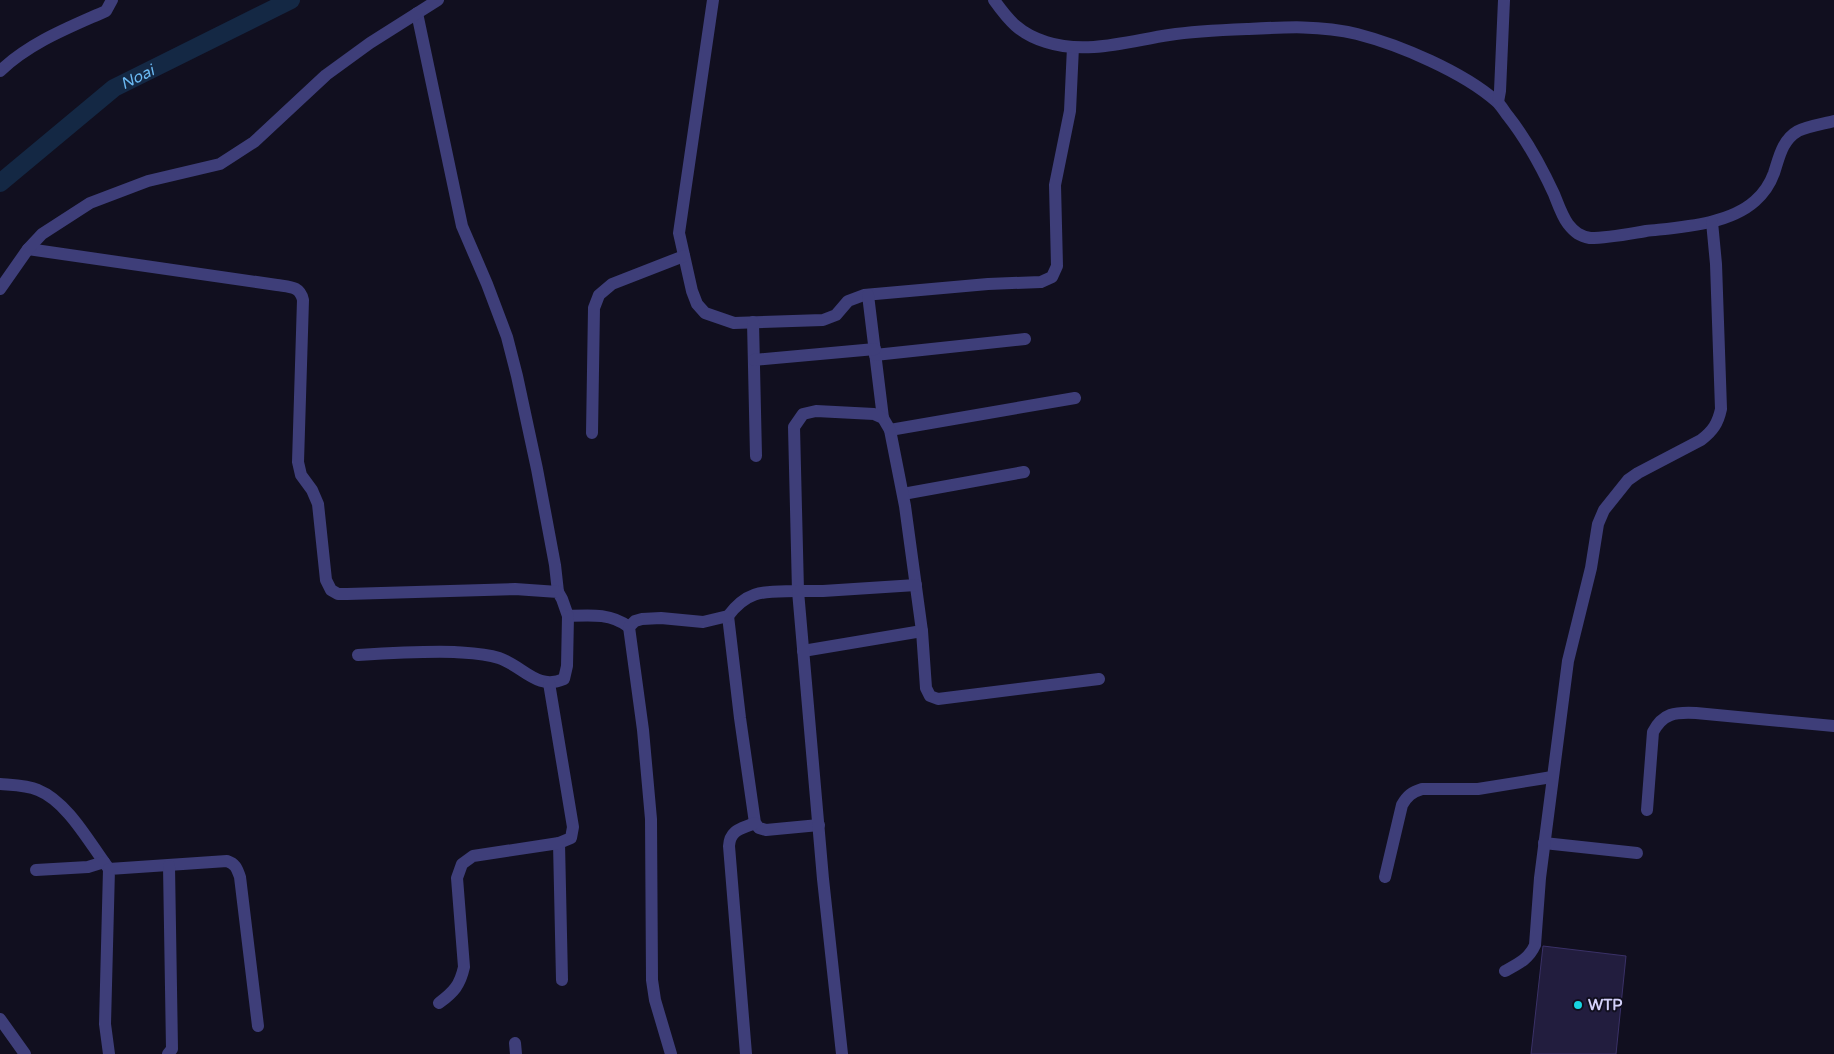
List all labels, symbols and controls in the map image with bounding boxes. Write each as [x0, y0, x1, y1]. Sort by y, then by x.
water label: Noai [117, 60, 159, 94]
place label: WTP [1588, 996, 1622, 1014]
marker: WTP [1572, 999, 1584, 1011]

